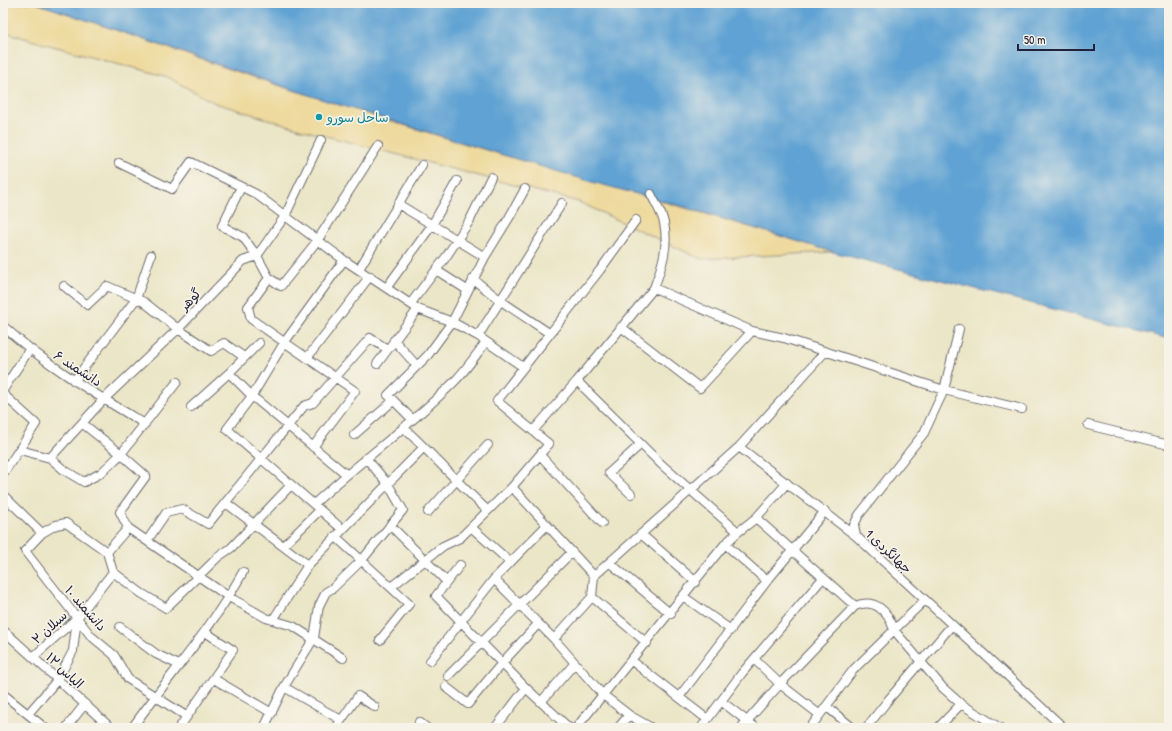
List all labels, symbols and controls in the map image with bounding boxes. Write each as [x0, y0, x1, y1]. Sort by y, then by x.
scale bar [1018, 26, 1094, 52]
text: 50 m [1024, 31, 1045, 48]
place label: ساحل سورو [326, 108, 389, 126]
marker: ساحل سورو [314, 112, 324, 122]
street label: گوهر [174, 284, 205, 315]
street label: دانشمند ۶ [50, 346, 106, 390]
street label: جهانگردی 1 [862, 525, 916, 577]
street label: دانشمند ۱۰ [61, 581, 111, 635]
street label: سبلان ۲ [27, 606, 71, 648]
street label: الیاس ۱۲ [42, 648, 88, 692]

